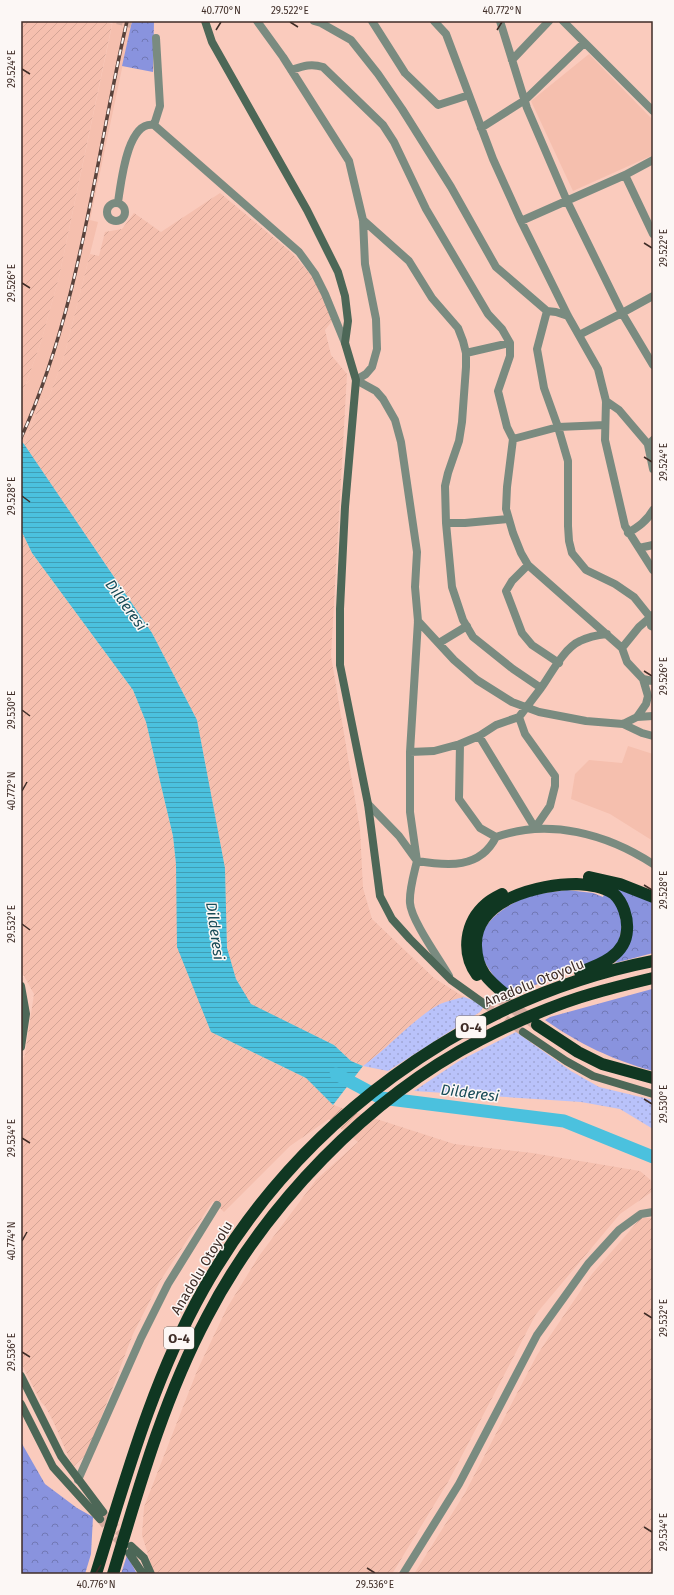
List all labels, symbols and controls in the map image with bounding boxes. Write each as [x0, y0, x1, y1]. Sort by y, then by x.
text: 40.770°N [201, 5, 241, 17]
text: 29.522°E [271, 5, 309, 17]
text: 40.772°N [482, 5, 522, 17]
text: 29.524°E [6, 50, 18, 88]
text: 29.522°E [658, 229, 670, 267]
text: 29.526°E [6, 264, 18, 302]
text: 29.524°E [658, 443, 670, 481]
text: 29.528°E [6, 477, 18, 515]
water label: Dilderesi [101, 576, 151, 634]
text: 29.526°E [658, 657, 670, 695]
text: 29.530°E [6, 691, 18, 729]
text: 40.772°N [6, 771, 18, 811]
text: 29.528°E [658, 871, 670, 909]
water label: Dilderesi [202, 901, 228, 961]
text: 29.532°E [6, 905, 18, 943]
street label: Anadolu Otoyolu [482, 955, 586, 1011]
road number: O-4 [456, 1016, 486, 1038]
water label: Dilderesi [440, 1080, 500, 1106]
text: 29.530°E [658, 1085, 670, 1123]
text: 29.534°E [6, 1119, 18, 1157]
street label: Anadolu Otoyolu [167, 1218, 237, 1318]
text: 40.774°N [6, 1221, 18, 1261]
text: 29.532°E [658, 1299, 670, 1337]
road number: O-4 [164, 1327, 194, 1349]
text: 29.536°E [6, 1333, 18, 1371]
text: 29.534°E [658, 1513, 670, 1551]
text: 40.776°N [76, 1579, 116, 1591]
text: 29.536°E [356, 1579, 394, 1591]

